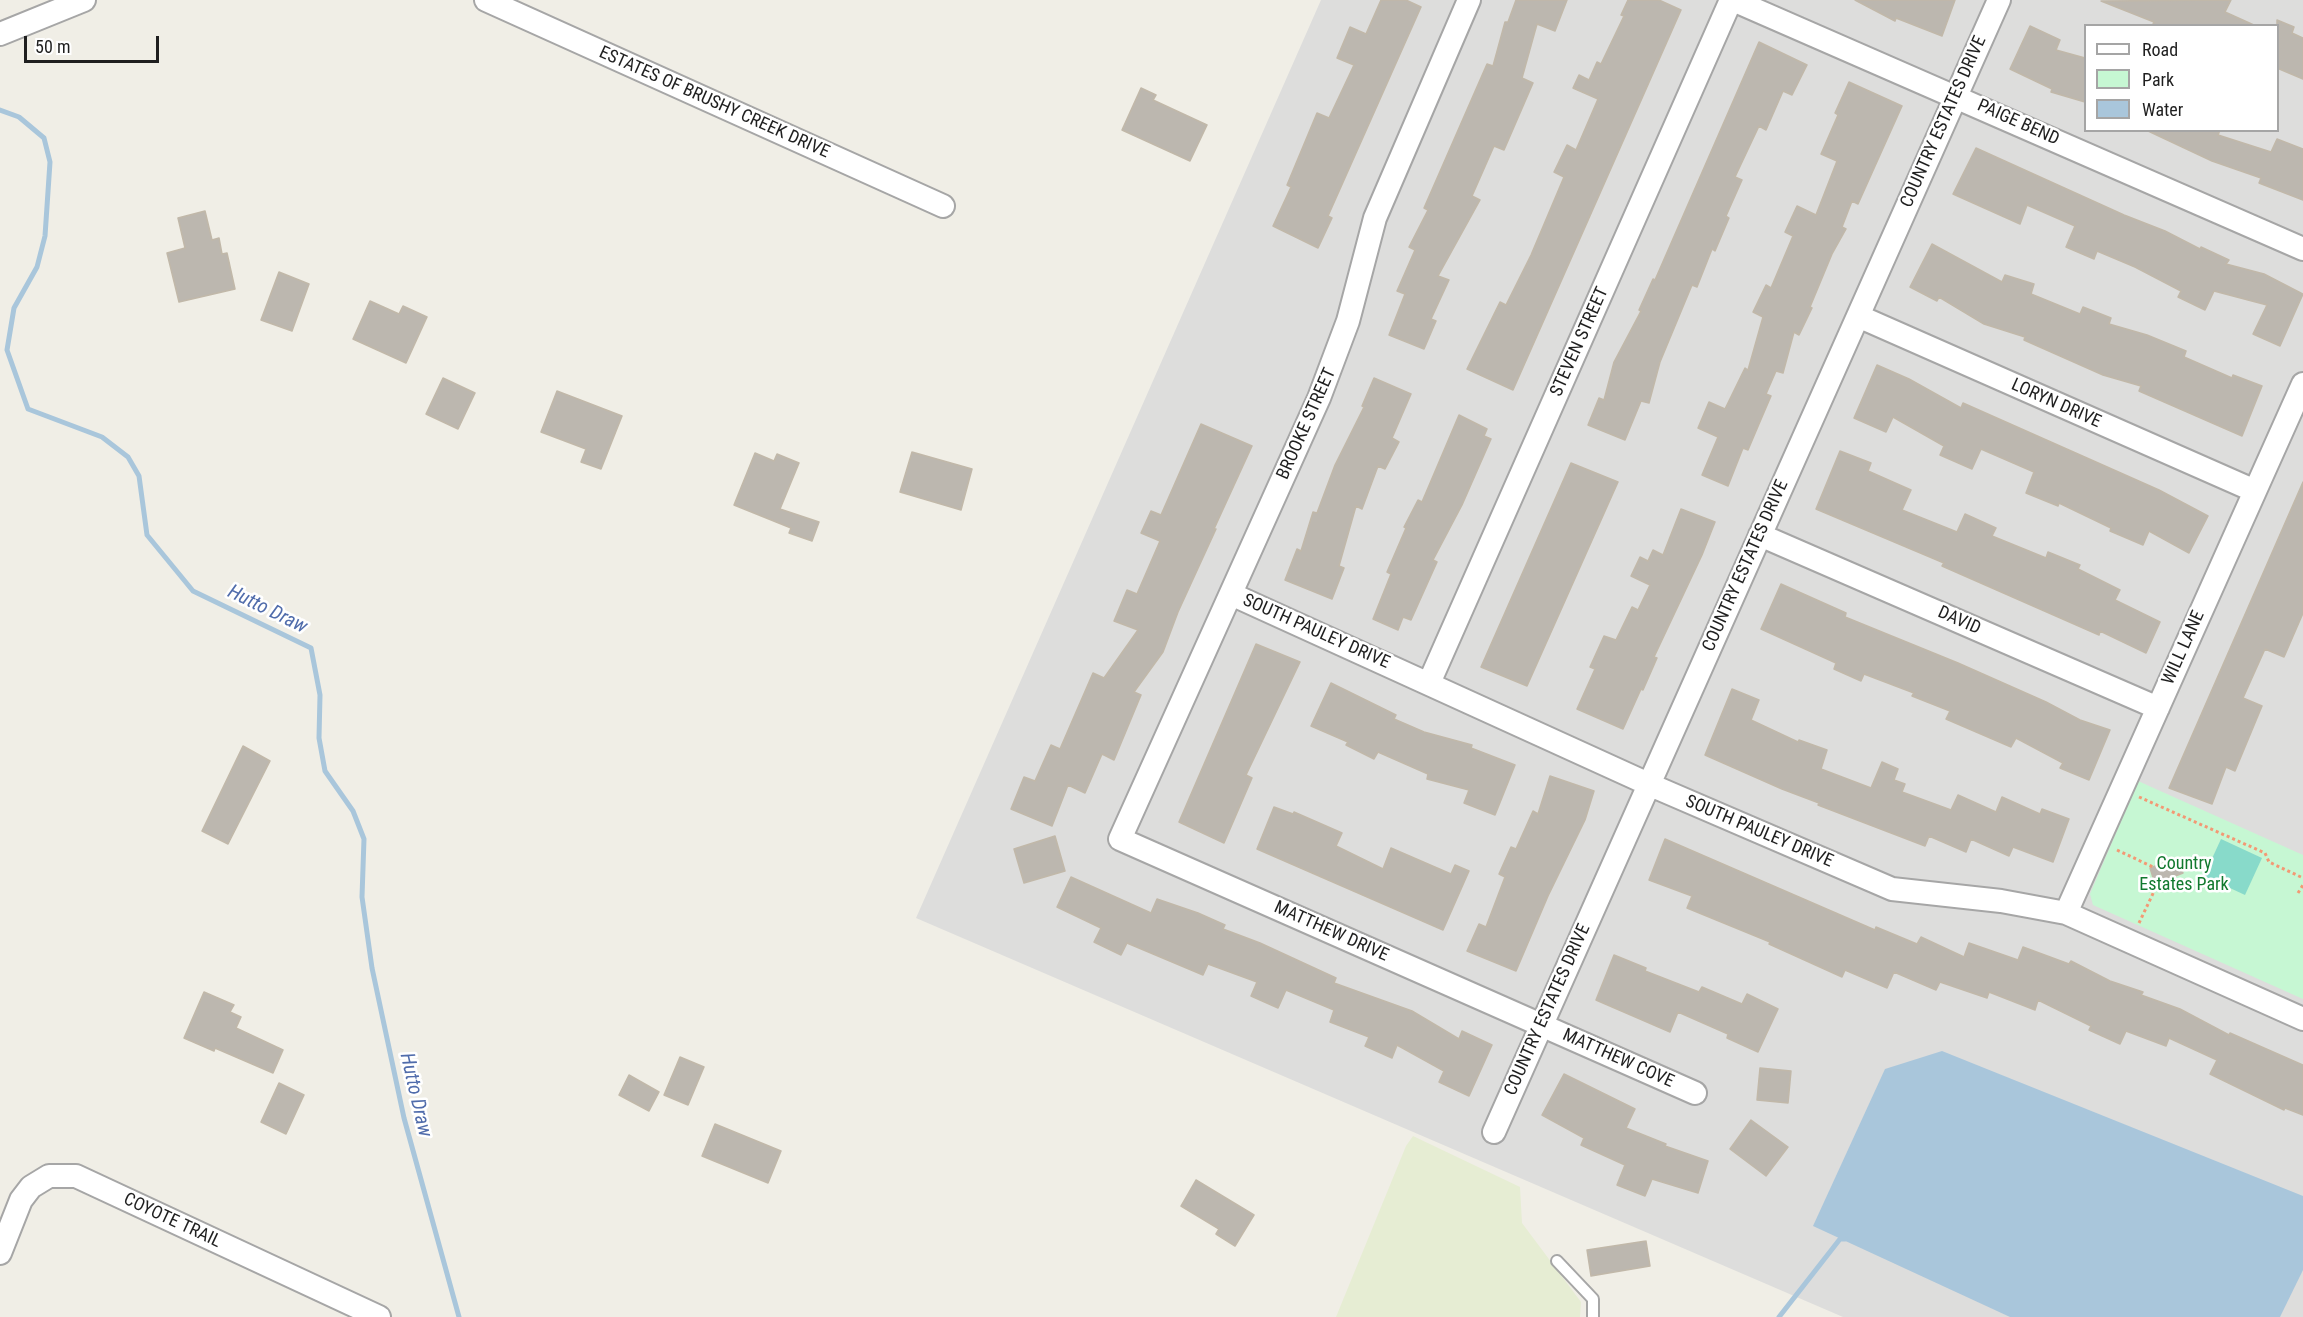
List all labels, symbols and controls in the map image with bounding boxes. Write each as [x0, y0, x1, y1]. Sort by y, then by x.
scale bar [27, 24, 162, 62]
legend [2084, 24, 2279, 132]
street label: COUNTRY ESTATES DRIVE [1896, 33, 1992, 211]
text: 50 m [35, 36, 70, 57]
text: Road [2142, 39, 2178, 60]
street label: ESTATES OF BRUSHY CREEK DRIVE [595, 42, 833, 164]
text: Park [2142, 69, 2174, 90]
street label: PAIGE BEND [1974, 95, 2062, 151]
text: Water [2142, 99, 2183, 120]
street label: STEVEN STREET [1546, 284, 1614, 400]
street label: BROOKE STREET [1273, 365, 1341, 483]
street label: LORYN DRIVE [2008, 375, 2104, 433]
street label: COUNTRY ESTATES DRIVE [1698, 477, 1794, 655]
water label: Hutto Draw [223, 580, 311, 640]
street label: SOUTH PAULEY DRIVE [1239, 590, 1393, 674]
street label: DAVID [1934, 602, 1984, 640]
street label: WILL LANE [2158, 608, 2210, 688]
street label: SOUTH PAULEY DRIVE [1682, 791, 1836, 873]
park label: Country Estates Park [2139, 853, 2229, 896]
street label: MATTHEW DRIVE [1270, 897, 1392, 967]
street label: COUNTRY ESTATES DRIVE [1500, 921, 1596, 1099]
street label: MATTHEW COVE [1559, 1025, 1677, 1093]
water label: Hutto Draw [394, 1051, 436, 1139]
street label: COYOTE TRAIL [120, 1189, 224, 1253]

